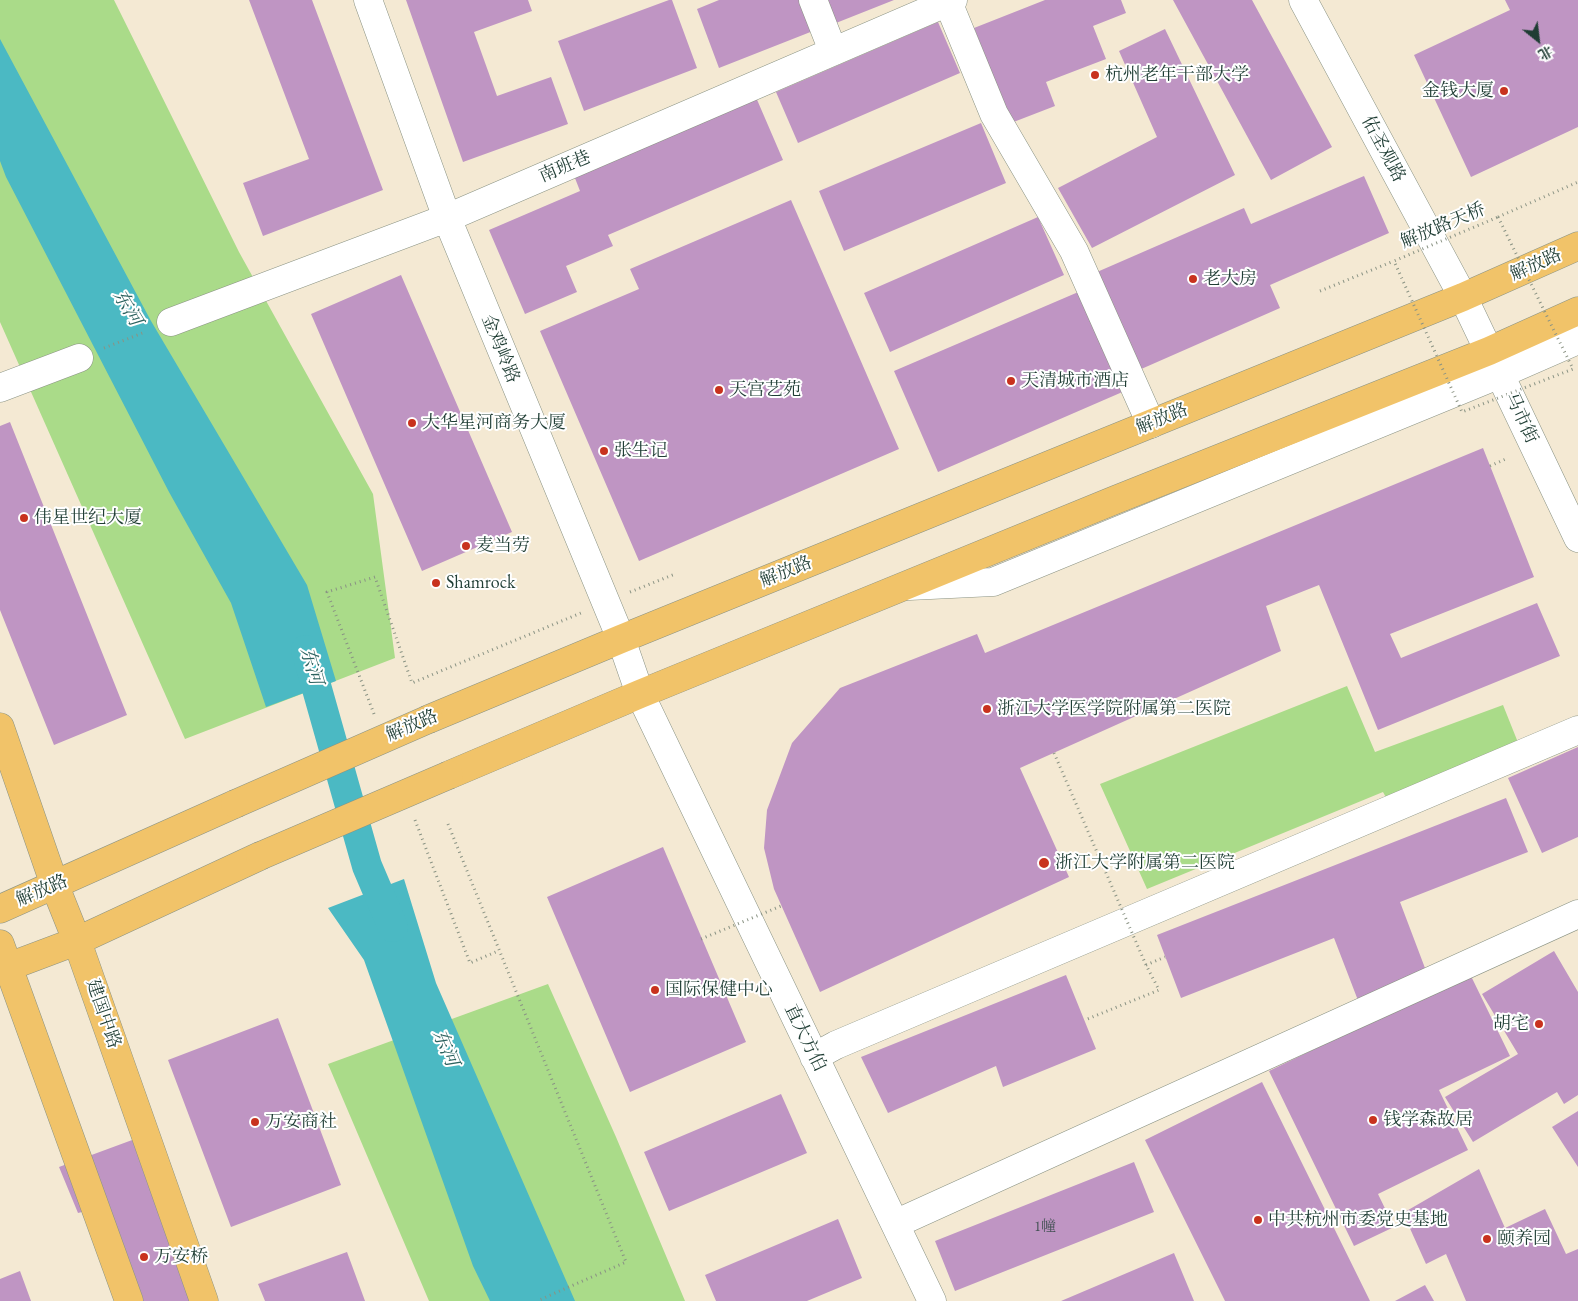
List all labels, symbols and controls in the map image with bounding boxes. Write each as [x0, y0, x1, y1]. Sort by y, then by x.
north arrow [1513, 15, 1563, 65]
text: 北 [1535, 42, 1556, 64]
place label: 杭州老年干部大学 [1105, 64, 1249, 86]
marker: 杭州老年干部大学 [1089, 69, 1101, 81]
place label: 金钱大厦 [1422, 80, 1494, 102]
marker: 金钱大厦 [1498, 85, 1510, 97]
street label: 佑圣观路 [1357, 112, 1409, 186]
street label: 南班巷 [536, 147, 594, 187]
street label: 解放路天桥 [1397, 198, 1489, 254]
street label: 解放路 [1507, 244, 1565, 286]
place label: 老大房 [1203, 268, 1257, 290]
marker: 老大房 [1187, 273, 1199, 285]
water label: 东河 [107, 286, 147, 330]
street label: 金鸡岭路 [477, 312, 523, 386]
place label: 天清城市酒店 [1021, 370, 1129, 392]
marker: 天清城市酒店 [1005, 375, 1017, 387]
place label: 天宫艺苑 [729, 379, 801, 401]
marker: 天宫艺苑 [713, 384, 725, 396]
street label: 马市街 [1500, 389, 1542, 447]
street label: 解放路 [1133, 399, 1191, 439]
place label: 大华星河商务大厦 [422, 412, 566, 434]
marker: 大华星河商务大厦 [406, 417, 418, 429]
place label: 张生记 [614, 440, 668, 462]
marker: 张生记 [598, 445, 610, 457]
place label: 伟星世纪大厦 [34, 507, 142, 529]
marker: 伟星世纪大厦 [18, 512, 30, 524]
place label: 麦当劳 [476, 535, 530, 557]
marker: 麦当劳 [460, 540, 472, 552]
street label: 解放路 [757, 552, 815, 592]
place label: Shamrock [446, 572, 516, 594]
marker: Shamrock [430, 577, 442, 589]
water label: 东河 [295, 645, 327, 687]
place label: 浙江大学医学院附属第二医院 [997, 698, 1231, 720]
marker: 浙江大学医学院附属第二医院 [981, 703, 993, 715]
street label: 解放路 [383, 706, 441, 746]
place label: 浙江大学附属第二医院 [1055, 852, 1235, 874]
marker: 浙江大学附属第二医院 [1037, 856, 1051, 870]
street label: 解放路 [13, 871, 71, 911]
street label: 建国中路 [81, 976, 125, 1052]
place label: 国际保健中心 [665, 979, 773, 1001]
marker: 国际保健中心 [649, 984, 661, 996]
street label: 直大方伯 [780, 1001, 830, 1075]
place label: 胡宅 [1493, 1013, 1529, 1035]
marker: 胡宅 [1533, 1018, 1545, 1030]
water label: 东河 [427, 1026, 463, 1070]
place label: 钱学森故居 [1383, 1109, 1473, 1131]
place label: 万安商社 [265, 1111, 337, 1133]
marker: 钱学森故居 [1367, 1114, 1379, 1126]
marker: 万安商社 [249, 1116, 261, 1128]
place label: 中共杭州市委党史基地 [1268, 1209, 1448, 1231]
marker: 中共杭州市委党史基地 [1252, 1214, 1264, 1226]
house number: 1幢 [1034, 1218, 1056, 1236]
place label: 颐养园 [1497, 1228, 1551, 1250]
marker: 颐养园 [1481, 1233, 1493, 1245]
place label: 万安桥 [154, 1246, 208, 1268]
marker: 万安桥 [138, 1251, 150, 1263]

